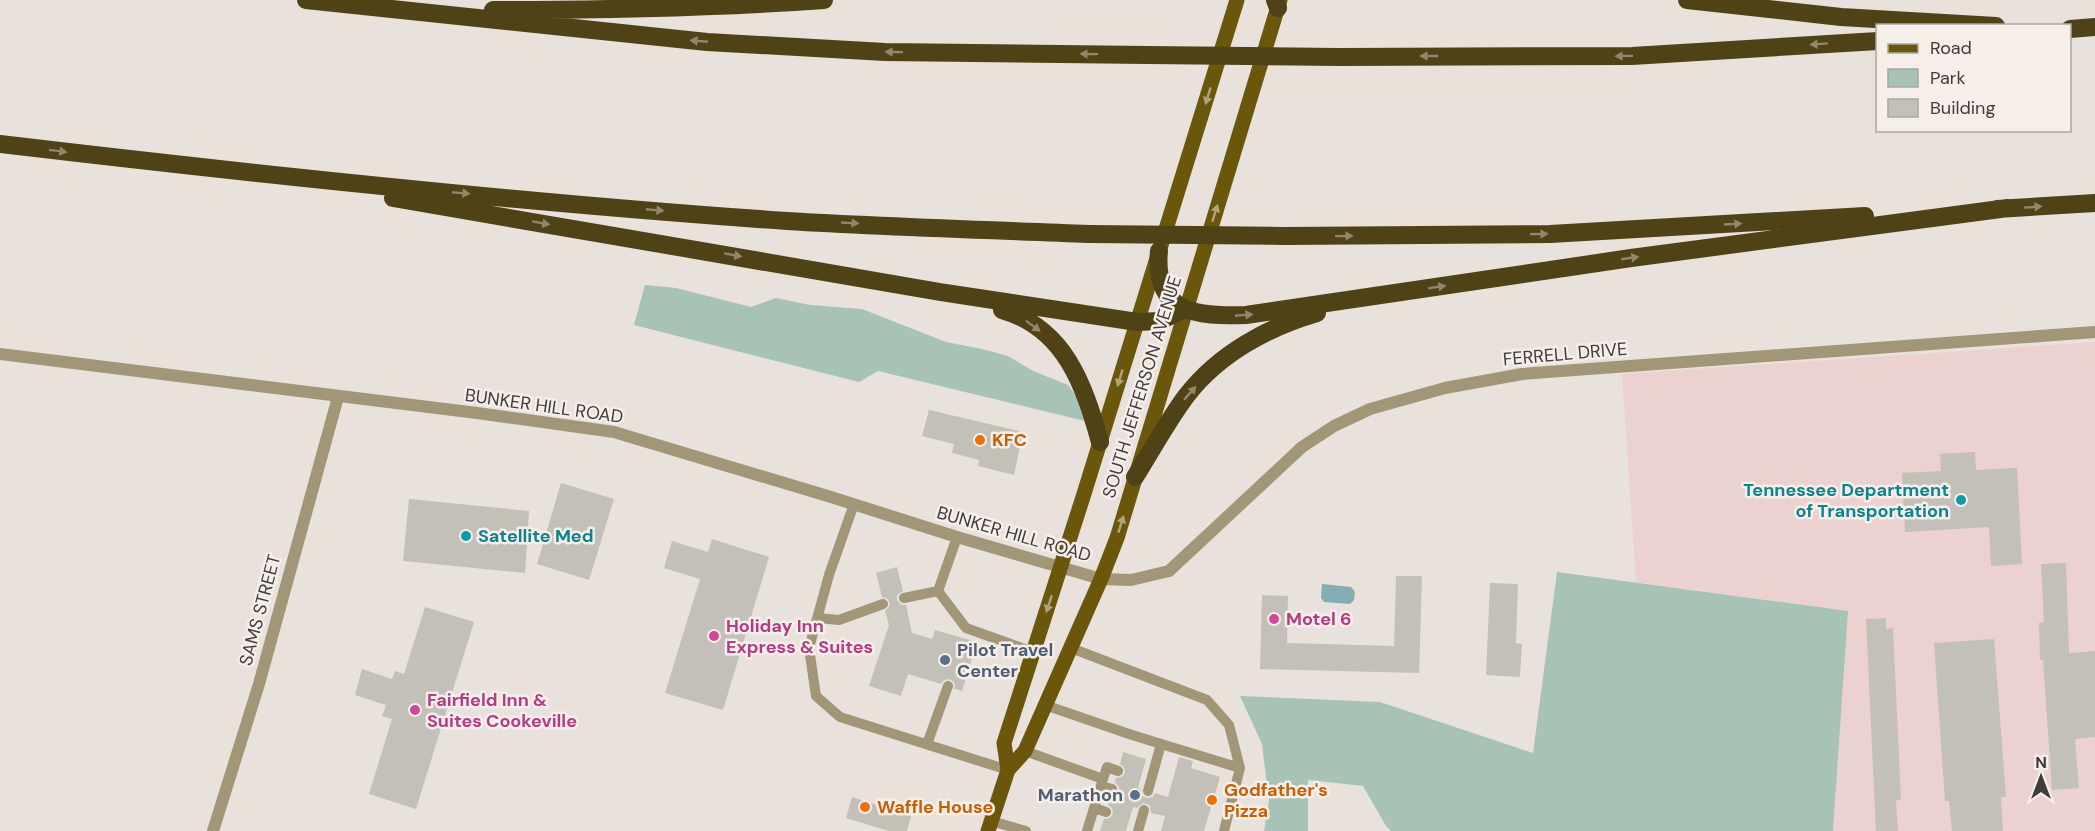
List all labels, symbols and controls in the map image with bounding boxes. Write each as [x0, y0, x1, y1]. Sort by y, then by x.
legend [1876, 24, 2071, 132]
one-way arrow [689, 36, 708, 46]
text: Road [1930, 36, 1972, 60]
one-way arrow [1810, 40, 1829, 49]
one-way arrow [884, 47, 903, 56]
one-way arrow [1079, 50, 1098, 59]
one-way arrow [1420, 51, 1439, 61]
one-way arrow [1615, 51, 1634, 61]
text: Park [1930, 66, 1966, 90]
one-way arrow [1202, 87, 1212, 105]
text: Building [1930, 96, 1995, 120]
one-way arrow [49, 146, 68, 155]
one-way arrow [451, 188, 470, 198]
one-way arrow [2023, 202, 2042, 211]
one-way arrow [1211, 204, 1220, 222]
one-way arrow [646, 205, 665, 215]
one-way arrow [532, 218, 551, 227]
one-way arrow [840, 219, 859, 228]
one-way arrow [1724, 219, 1743, 228]
one-way arrow [1529, 229, 1548, 239]
one-way arrow [1334, 231, 1353, 241]
one-way arrow [724, 251, 743, 260]
one-way arrow [1620, 254, 1639, 263]
street label: SOUTH JEFFERSON AVENUE [1097, 273, 1187, 501]
one-way arrow [1427, 283, 1446, 292]
one-way arrow [1234, 310, 1253, 320]
one-way arrow [1026, 319, 1041, 331]
street label: FERRELL DRIVE [1502, 337, 1628, 371]
one-way arrow [1115, 369, 1124, 387]
street label: BUNKER HILL ROAD [463, 383, 625, 429]
one-way arrow [1183, 386, 1196, 401]
place label: KFC [992, 428, 1027, 452]
marker: KFC [973, 433, 987, 447]
place label: Tennessee Department of Transportation [1743, 478, 1949, 523]
marker: Tennessee Department of Transportation [1954, 493, 1968, 507]
street label: BUNKER HILL ROAD [934, 500, 1094, 568]
one-way arrow [1117, 515, 1126, 533]
place label: Satellite Med [478, 524, 593, 548]
marker: Satellite Med [459, 529, 473, 543]
street label: SAMS STREET [234, 552, 286, 668]
one-way arrow [1043, 595, 1053, 613]
place label: Motel 6 [1286, 607, 1351, 631]
marker: Motel 6 [1267, 612, 1281, 626]
place label: Holiday Inn Express & Suites [726, 614, 873, 659]
marker: Holiday Inn Express & Suites [707, 629, 721, 643]
place label: Pilot Travel Center [957, 638, 1053, 683]
marker: Pilot Travel Center [938, 653, 952, 667]
place label: Fairfield Inn & Suites Cookeville [427, 688, 577, 733]
marker: Fairfield Inn & Suites Cookeville [408, 703, 422, 717]
north arrow [2011, 747, 2071, 807]
text: N [2035, 752, 2047, 773]
place label: Godfather's Pizza [1224, 778, 1328, 823]
place label: Marathon [1038, 783, 1123, 807]
marker: Marathon [1128, 788, 1142, 802]
marker: Godfather's Pizza [1205, 793, 1219, 807]
place label: Waffle House [877, 795, 994, 819]
marker: Waffle House [858, 800, 872, 814]

